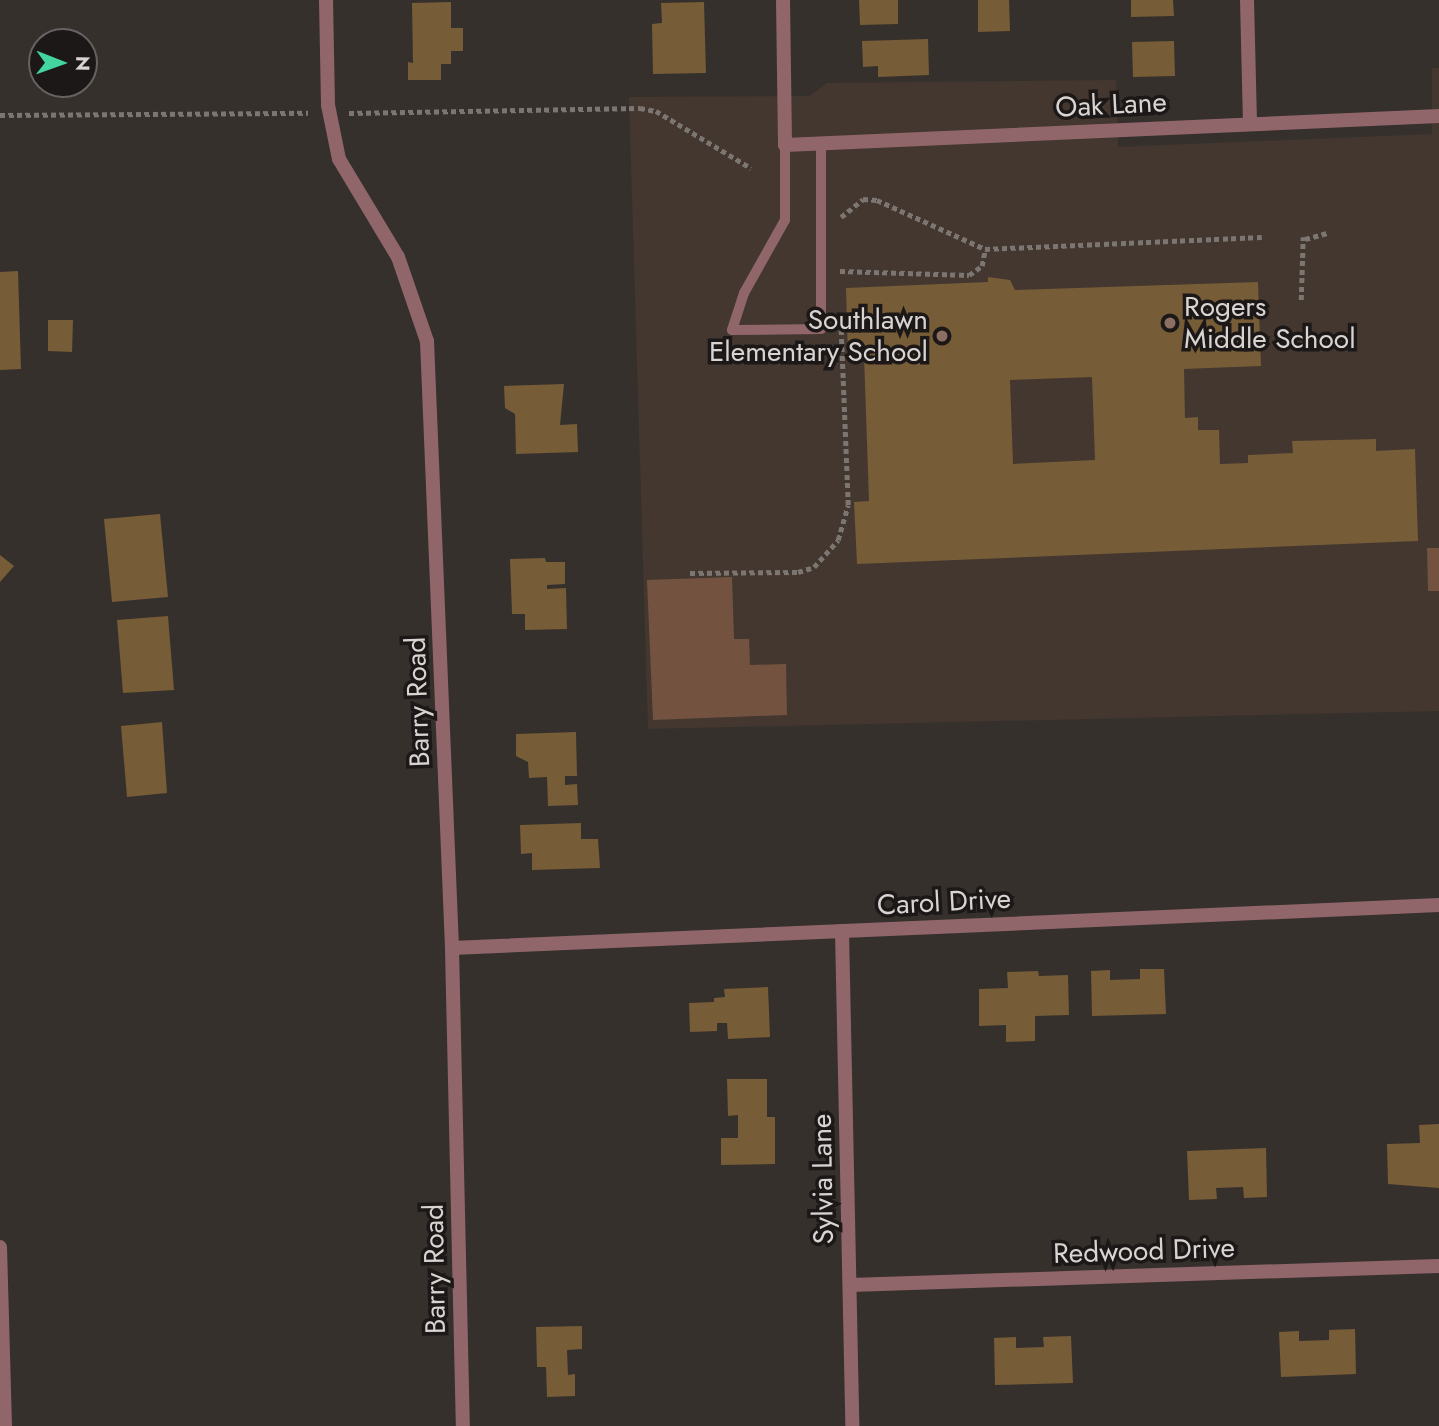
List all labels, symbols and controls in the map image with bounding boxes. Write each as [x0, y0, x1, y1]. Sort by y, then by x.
north arrow [28, 28, 98, 98]
text: N [69, 56, 96, 71]
street label: Oak Lane [1054, 85, 1168, 125]
place label: Rogers Middle School [1184, 290, 1356, 356]
place label: Southlawn Elementary School [709, 303, 928, 369]
marker: Rogers Middle School [1162, 315, 1178, 331]
marker: Southlawn Elementary School [934, 328, 950, 344]
street label: Barry Road [399, 636, 437, 768]
street label: Carol Drive [876, 882, 1012, 922]
street label: Sylvia Lane [805, 1113, 841, 1245]
street label: Barry Road [417, 1204, 453, 1334]
street label: Redwood Drive [1053, 1231, 1235, 1271]

